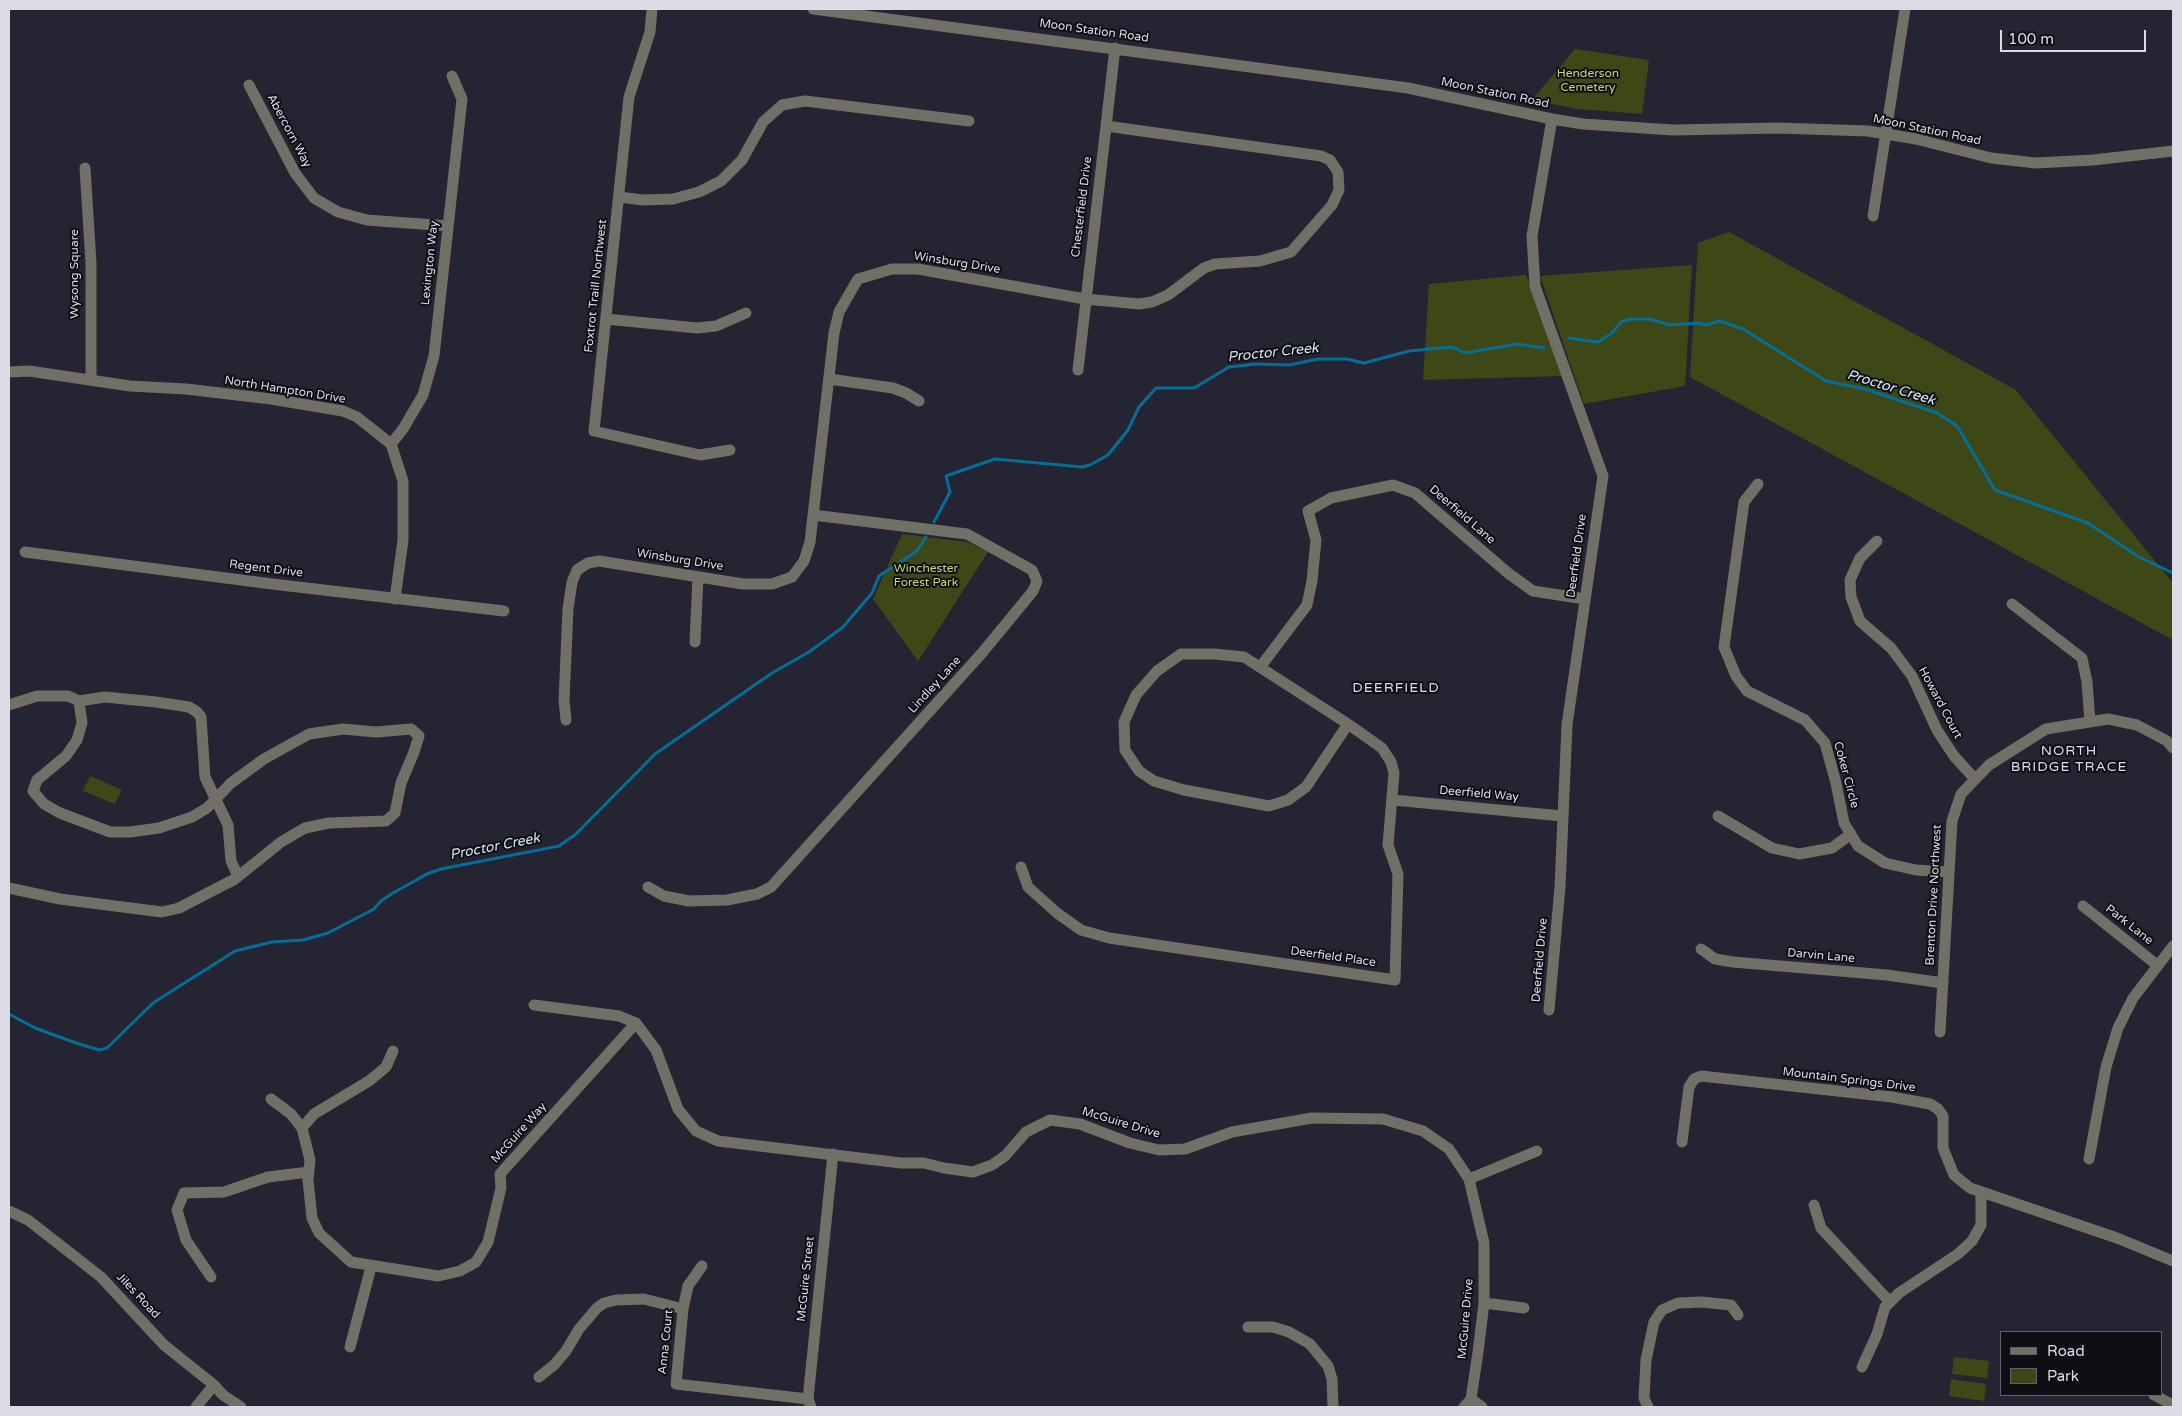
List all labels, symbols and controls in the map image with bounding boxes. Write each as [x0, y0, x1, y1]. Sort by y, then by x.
street label: Moon Station Road [1038, 16, 1150, 46]
scale bar [2002, 20, 2148, 52]
text: 100 m [2008, 30, 2054, 48]
park label: Henderson Cemetery [1557, 67, 1619, 95]
street label: Moon Station Road [1440, 75, 1550, 111]
street label: Abercorn Way [264, 92, 314, 170]
street label: Moon Station Road [1872, 112, 1982, 148]
street label: Chesterfield Drive [1069, 156, 1095, 258]
street label: Foxtrot Traill Northwest [582, 219, 610, 353]
street label: Lexington Way [418, 220, 442, 306]
street label: Wysong Square [68, 229, 82, 319]
street label: Winsburg Drive [913, 249, 1001, 277]
water label: Proctor Creek [1227, 340, 1319, 366]
water label: Proctor Creek [1845, 367, 1937, 409]
street label: North Hampton Drive [223, 373, 347, 407]
street label: Deerfield Lane [1426, 482, 1498, 548]
street label: Deerfield Drive [1564, 513, 1590, 599]
street label: Winsburg Drive [636, 546, 724, 574]
street label: Regent Drive [228, 557, 304, 581]
park label: Winchester Forest Park [894, 562, 958, 590]
street label: Lindley Lane [906, 653, 964, 717]
street label: Howard Court [1915, 665, 1965, 741]
district label: DEERFIELD [1351, 680, 1441, 696]
street label: Coker Circle [1830, 740, 1862, 810]
district label: NORTH BRIDGE TRACE [2009, 743, 2129, 776]
street label: Deerfield Way [1439, 783, 1519, 805]
street label: Brenton Drive Northwest [1923, 824, 1945, 966]
water label: Proctor Creek [449, 830, 541, 864]
street label: Park Lane [2102, 902, 2156, 948]
street label: Deerfield Drive [1529, 917, 1551, 1003]
street label: Deerfield Place [1289, 944, 1377, 970]
street label: Darvin Lane [1787, 946, 1855, 966]
street label: Mountain Springs Drive [1782, 1065, 1916, 1095]
street label: McGuire Way [488, 1100, 550, 1166]
street label: McGuire Drive [1080, 1104, 1162, 1142]
street label: McGuire Street [794, 1236, 818, 1322]
street label: Jiles Road [113, 1270, 163, 1322]
street label: McGuire Drive [1455, 1278, 1477, 1360]
street label: Anna Court [655, 1309, 677, 1375]
legend [2000, 1331, 2162, 1396]
text: Road [2047, 1342, 2085, 1360]
text: Park [2047, 1367, 2079, 1385]

